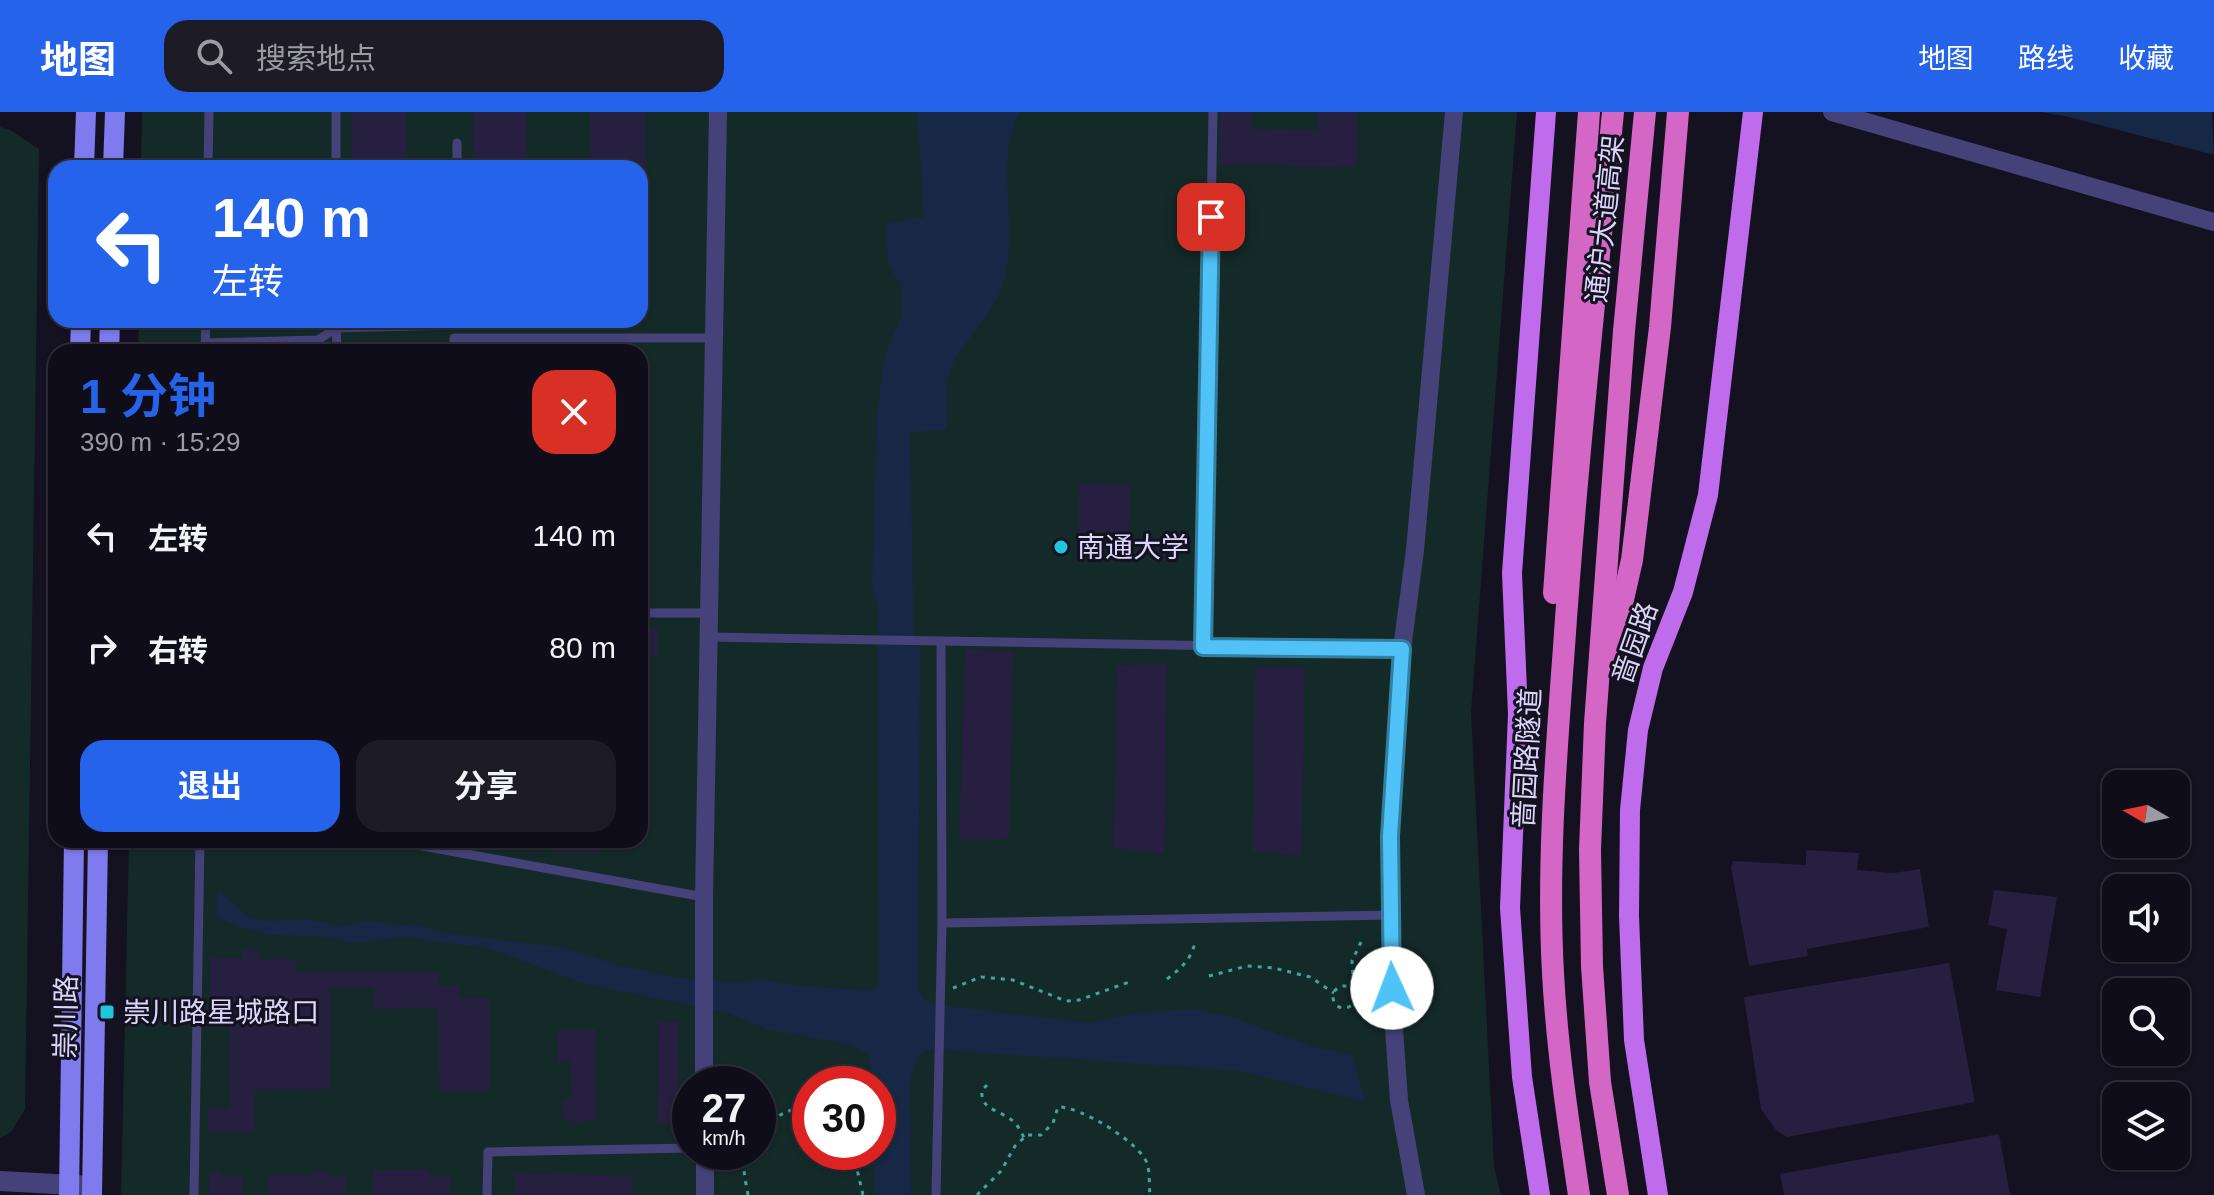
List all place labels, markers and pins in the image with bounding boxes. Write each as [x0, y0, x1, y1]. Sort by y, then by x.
pin [1177, 183, 1245, 251]
place label: 南通大学 [1077, 532, 1189, 563]
marker: 南通大学 [1052, 538, 1070, 556]
place label: 崇川路星城路口 [123, 997, 319, 1028]
marker: 崇川路星城路口 [98, 1003, 116, 1021]

